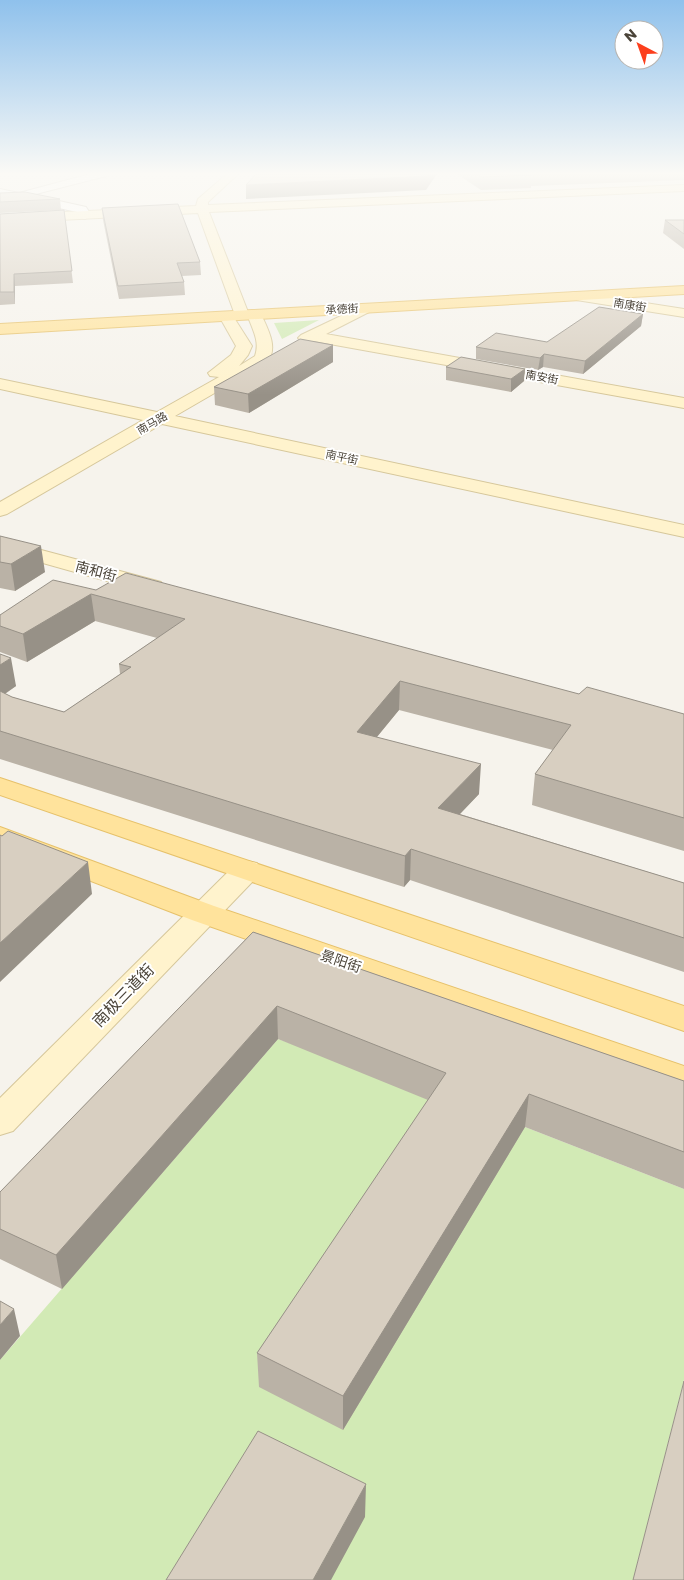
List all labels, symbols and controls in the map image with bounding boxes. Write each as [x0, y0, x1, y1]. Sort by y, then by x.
north arrow [614, 20, 664, 70]
text: N [620, 24, 641, 46]
street label: 南康街 [612, 295, 648, 315]
street label: 承德街 [325, 300, 359, 318]
street label: 南安街 [524, 366, 560, 388]
street label: 南马路 [134, 408, 170, 438]
street label: 南平街 [324, 446, 360, 468]
street label: 南和街 [73, 556, 119, 586]
street label: 景阳街 [318, 945, 364, 977]
street label: 南极三道街 [87, 959, 159, 1032]

